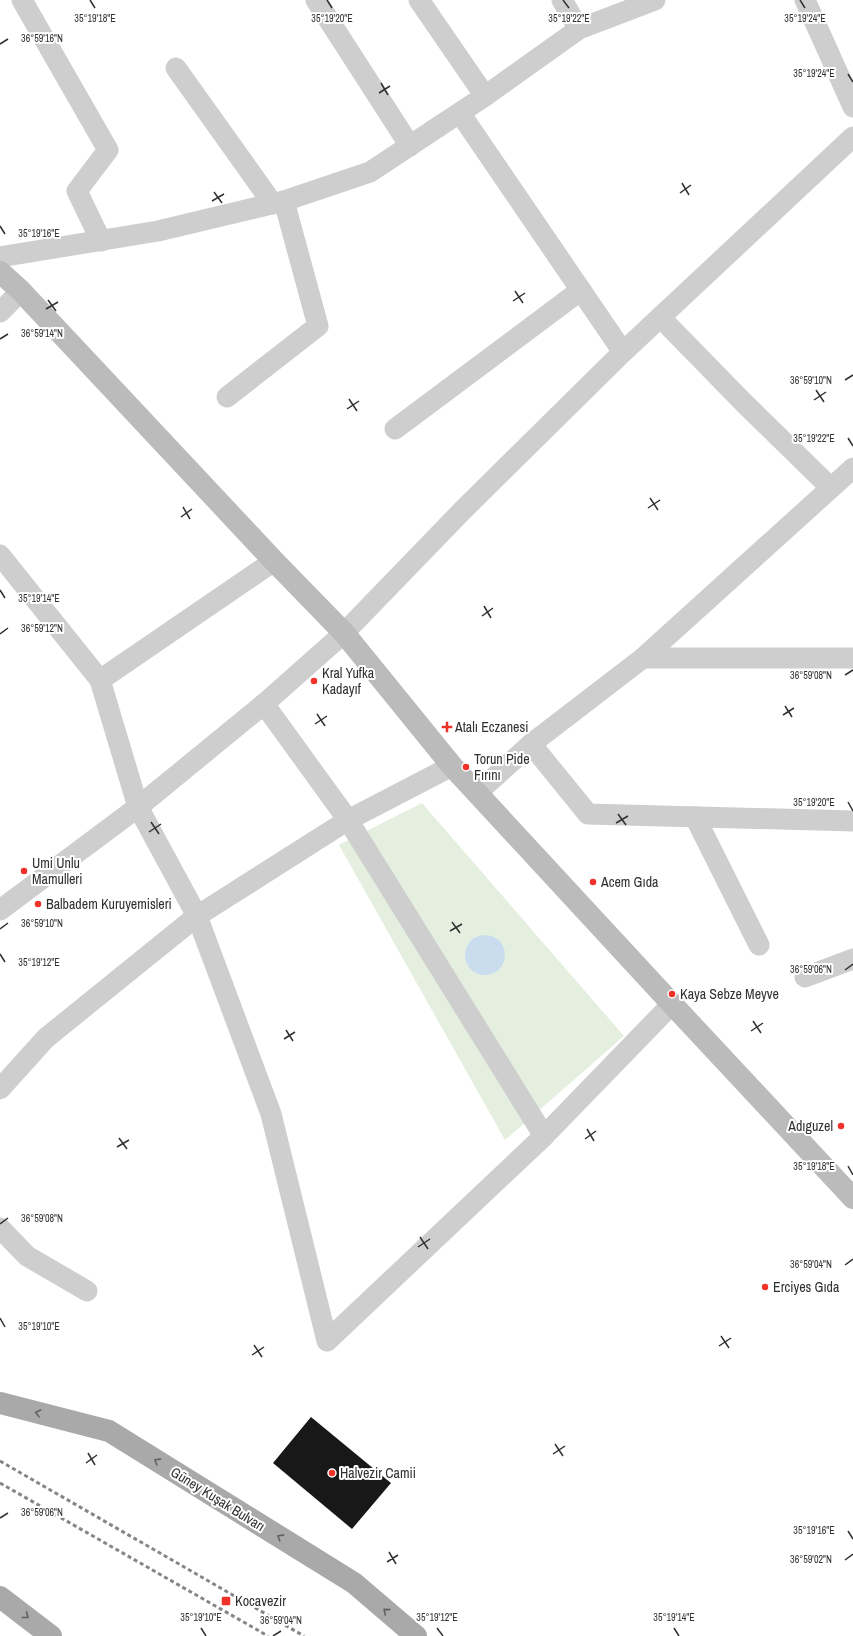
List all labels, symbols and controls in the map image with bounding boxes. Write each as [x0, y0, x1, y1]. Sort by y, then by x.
text: 35°19'18"E [74, 12, 116, 25]
text: 35°19'20"E [311, 12, 353, 25]
text: 35°19'22"E [548, 12, 590, 25]
text: 35°19'24"E [784, 12, 826, 25]
text: 36°59'16"N [21, 32, 63, 45]
text: 35°19'24"E [793, 67, 835, 80]
text: 35°19'16"E [18, 227, 60, 240]
text: 36°59'14"N [21, 327, 63, 340]
text: 36°59'10"N [790, 374, 832, 387]
text: 35°19'22"E [793, 432, 835, 445]
text: 35°19'14"E [18, 592, 60, 605]
text: 36°59'12"N [21, 622, 63, 635]
place label: Kral Yufka Kadayıf [322, 664, 375, 698]
text: 36°59'08"N [790, 669, 832, 682]
marker: Kral Yufka Kadayıf [309, 676, 319, 686]
place label: Atalı Eczanesi [454, 718, 528, 736]
marker: Atalı Eczanesi [442, 722, 452, 732]
place label: Torun Pide Fırını [474, 750, 530, 784]
marker: Torun Pide Fırını [461, 762, 471, 772]
text: 35°19'20"E [793, 796, 835, 809]
place label: Umi Unlu Mamulleri [32, 854, 82, 888]
marker: Umi Unlu Mamulleri [19, 866, 29, 876]
place label: Acem Gıda [600, 873, 659, 891]
marker: Acem Gıda [588, 877, 598, 887]
place label: Balbadem Kuruyemisleri [46, 895, 172, 913]
marker: Balbadem Kuruyemisleri [33, 899, 43, 909]
text: 36°59'10"N [21, 917, 63, 930]
text: 35°19'12"E [18, 956, 60, 969]
text: 36°59'06"N [790, 963, 832, 976]
place label: Kaya Sebze Meyve [680, 985, 779, 1003]
marker: Kaya Sebze Meyve [667, 989, 677, 999]
place label: Adıguzel [787, 1117, 833, 1135]
marker: Adıguzel [836, 1121, 846, 1131]
text: 35°19'18"E [793, 1160, 835, 1173]
text: 36°59'08"N [21, 1212, 63, 1225]
text: 36°59'04"N [790, 1258, 832, 1271]
place label: Erciyes Gıda [773, 1278, 840, 1296]
marker: Erciyes Gıda [760, 1282, 770, 1292]
text: 35°19'10"E [18, 1320, 60, 1333]
one-way arrow [35, 1409, 42, 1418]
one-way arrow [154, 1458, 161, 1466]
street label: Güney Kuşak Bulvarı [168, 1463, 268, 1535]
place label: Halvezir Camii [340, 1464, 416, 1482]
marker: Halvezir Camii [327, 1468, 337, 1478]
text: 36°59'06"N [21, 1506, 63, 1519]
text: 35°19'16"E [793, 1524, 835, 1537]
one-way arrow [277, 1535, 284, 1542]
text: 36°59'02"N [790, 1553, 832, 1566]
place label: Kocavezir [235, 1592, 286, 1610]
marker: Kocavezir [220, 1595, 232, 1607]
one-way arrow [384, 1608, 391, 1615]
text: 35°19'10"E [180, 1611, 222, 1624]
text: 35°19'12"E [416, 1611, 458, 1624]
text: 35°19'14"E [653, 1611, 695, 1624]
one-way arrow [21, 1612, 28, 1619]
text: 36°59'04"N [260, 1614, 302, 1627]

